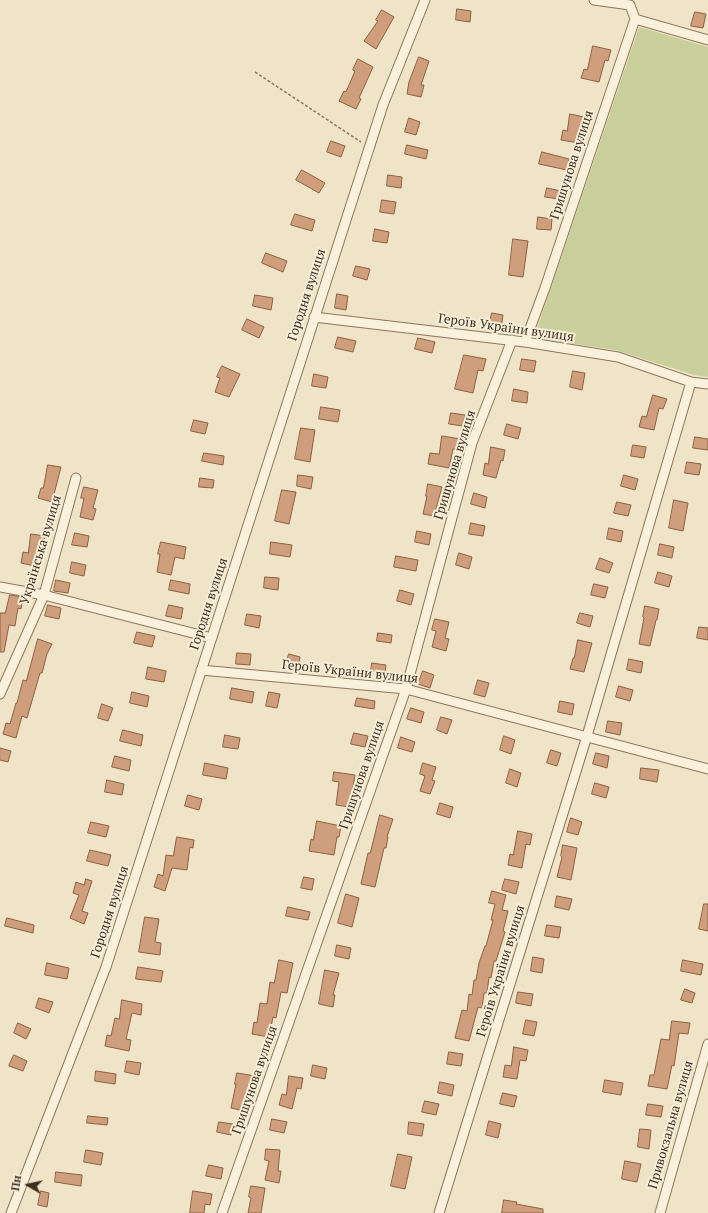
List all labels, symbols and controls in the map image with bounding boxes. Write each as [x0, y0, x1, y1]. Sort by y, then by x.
street label: Гришунова вулиця [547, 109, 597, 221]
street label: Городня вулиця [285, 247, 329, 343]
street label: Героїв України вулиця [437, 311, 575, 345]
street label: Гришунова вулиця [431, 408, 479, 522]
street label: Українська вулиця [17, 493, 65, 607]
street label: Городня вулиця [187, 556, 231, 652]
street label: Героїв України вулиця [281, 657, 419, 687]
street label: Гришунова вулиця [336, 719, 388, 831]
street label: Городня вулиця [88, 864, 132, 960]
street label: Героїв України вулиця [474, 903, 528, 1039]
street label: Гришунова вулиця [229, 1024, 281, 1136]
street label: Привокзальна вулиця [645, 1059, 697, 1191]
north arrow [8, 1165, 48, 1205]
text: Пн [8, 1174, 24, 1192]

